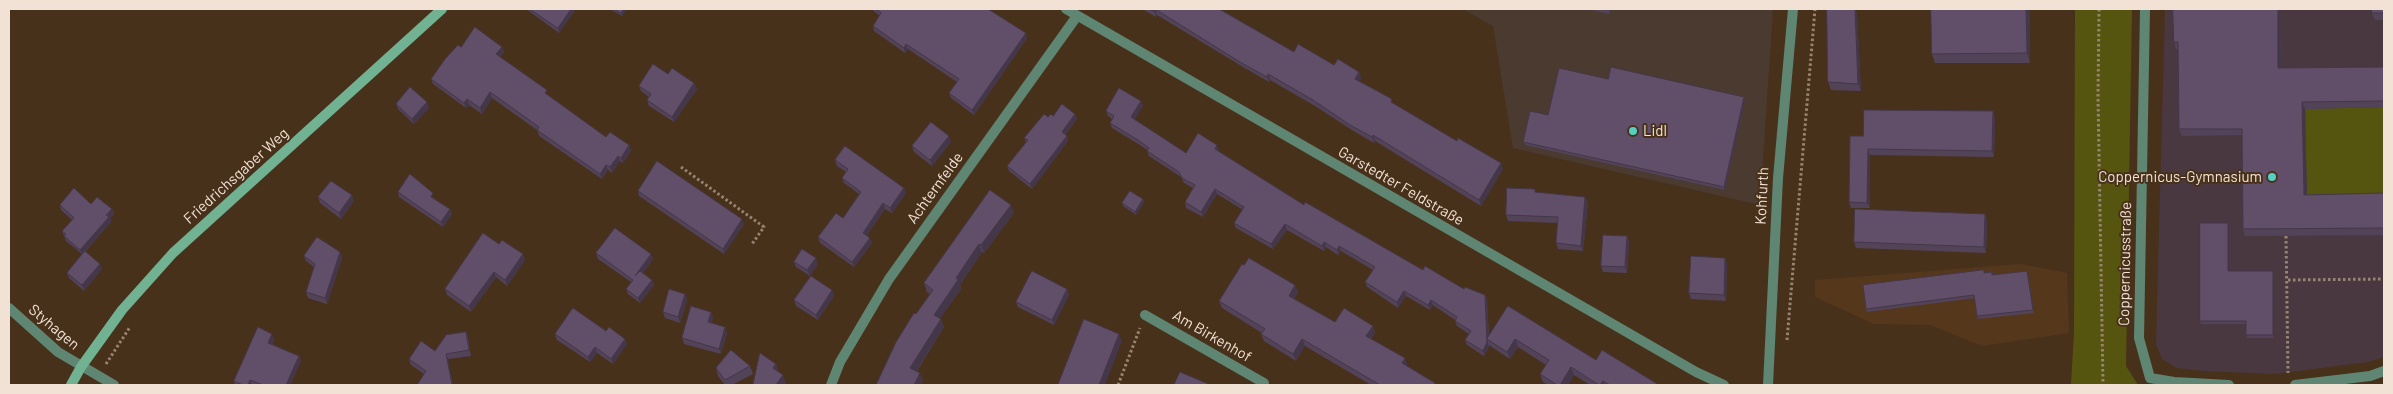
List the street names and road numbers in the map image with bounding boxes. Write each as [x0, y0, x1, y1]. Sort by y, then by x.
street label: Friedrichsgaber Weg [180, 124, 292, 228]
street label: Garstedter Feldstraße [1335, 143, 1467, 229]
street label: Achternfelde [903, 149, 967, 227]
street label: Kohfurth [1751, 167, 1773, 225]
street label: Coppernicusstraße [2115, 202, 2135, 326]
street label: Styhagen [25, 301, 83, 353]
street label: Am Birkenhof [1169, 306, 1255, 366]

